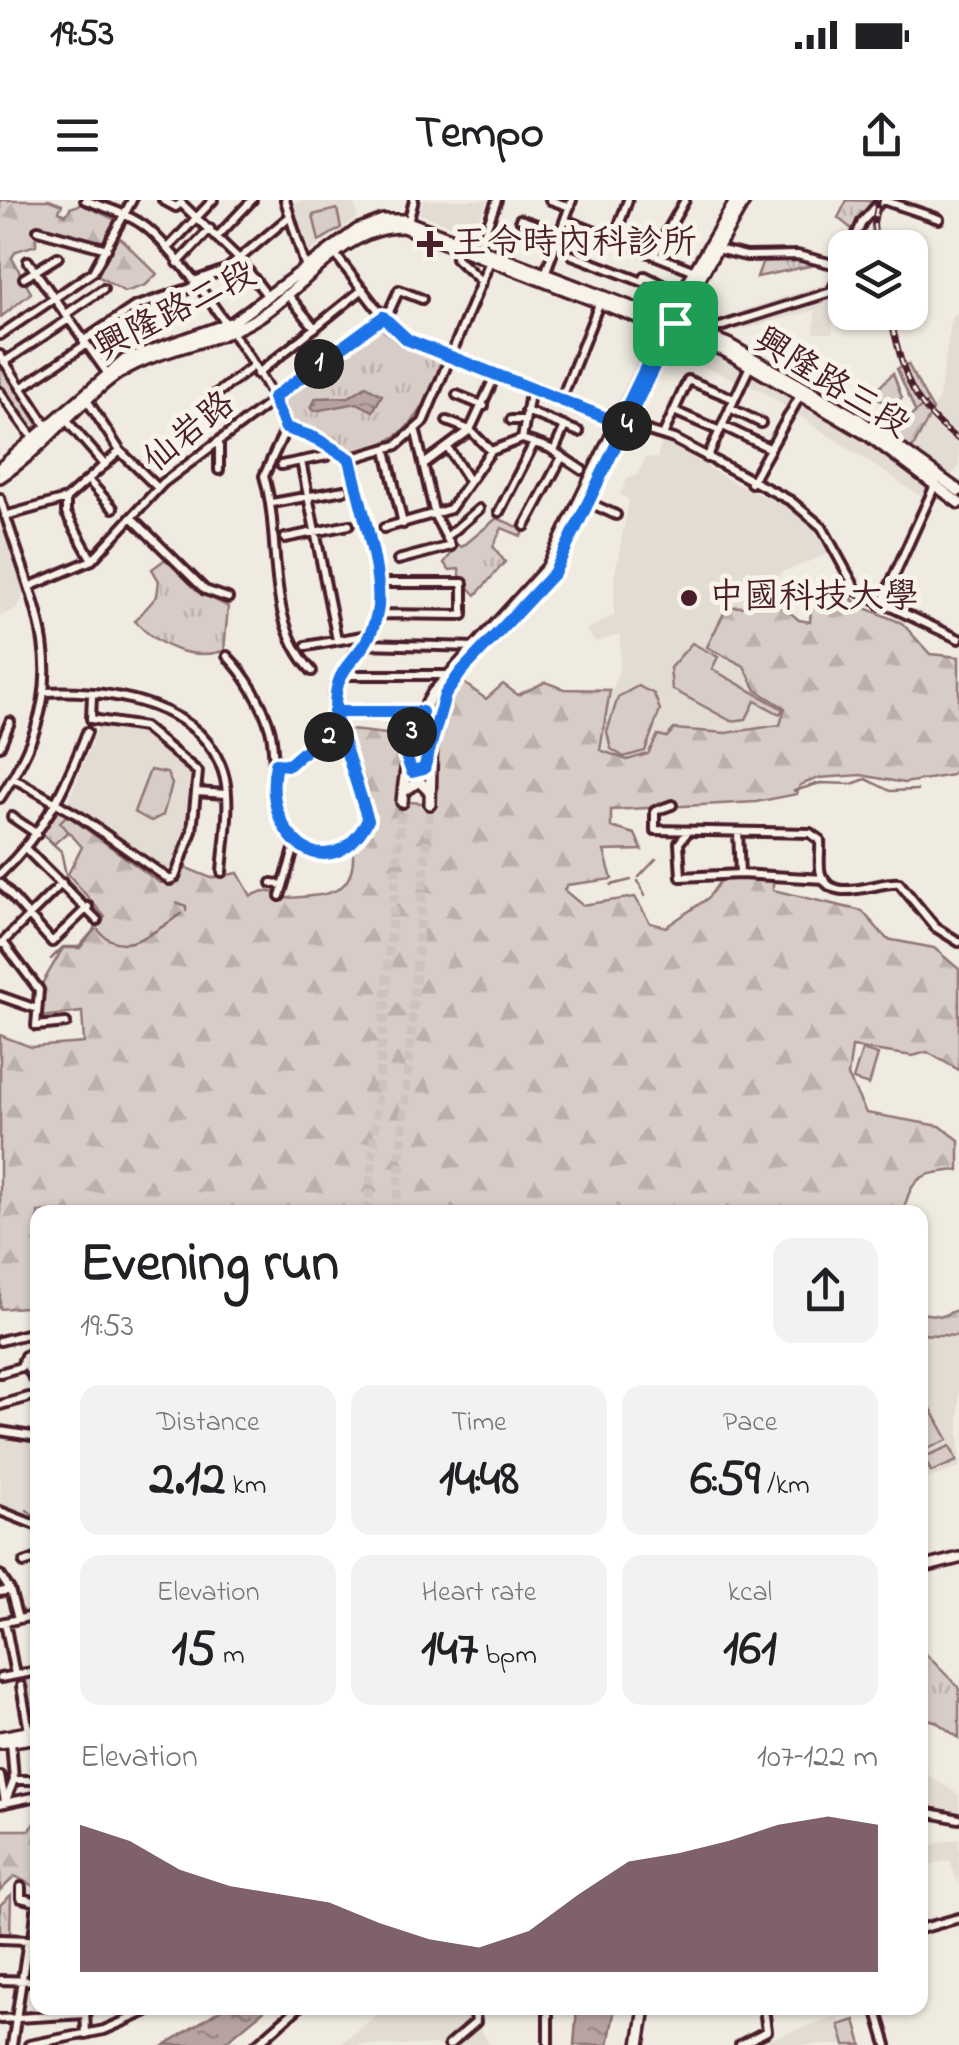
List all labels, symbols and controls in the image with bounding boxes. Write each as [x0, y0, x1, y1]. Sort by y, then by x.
text: 19:53 [50, 7, 114, 63]
text: Tempo [415, 102, 544, 168]
icon: menu [50, 108, 105, 163]
icon: share [854, 108, 909, 163]
place label: 王令時內科診所 [452, 219, 697, 270]
map controls [828, 230, 928, 330]
button: layers [828, 230, 928, 330]
marker: 王令時內科診所 [417, 231, 443, 257]
street label: 興隆路二段 [86, 250, 266, 374]
pin [633, 281, 718, 366]
icon: arrive [648, 296, 703, 351]
street label: 興隆路三段 [743, 316, 919, 452]
pin: 1 [294, 339, 344, 389]
text: 1 [315, 343, 323, 384]
street label: 仙岩路 [133, 380, 247, 486]
pin: 4 [602, 401, 652, 451]
text: 4 [621, 405, 633, 446]
place label: 中國科技大學 [709, 573, 919, 624]
marker: 中國科技大學 [678, 587, 700, 609]
pin: 3 [387, 707, 437, 757]
text: 3 [406, 711, 418, 752]
pin: 2 [304, 712, 354, 762]
text: 2 [322, 716, 336, 757]
text: Evening run [80, 1226, 339, 1306]
button: share [773, 1238, 878, 1343]
text: 19:53 [80, 1304, 134, 1351]
text: Distance [156, 1403, 260, 1444]
text: Time [451, 1403, 507, 1444]
text: Pace [723, 1403, 777, 1444]
text: 2.12 [150, 1444, 225, 1517]
text: 14:48 [439, 1444, 519, 1517]
text: 6:59 [690, 1444, 760, 1517]
text: km [225, 1466, 266, 1507]
text: /km [760, 1466, 810, 1507]
text: Elevation [157, 1573, 259, 1614]
text: Heart rate [422, 1573, 536, 1614]
text: kcal [728, 1573, 772, 1614]
text: 15 [171, 1614, 216, 1687]
text: 147 [421, 1614, 478, 1687]
text: 161 [723, 1614, 777, 1687]
text: m [216, 1636, 245, 1677]
text: bpm [478, 1636, 537, 1677]
text: Elevation [80, 1735, 198, 1782]
text: 107–122 m [757, 1735, 878, 1782]

